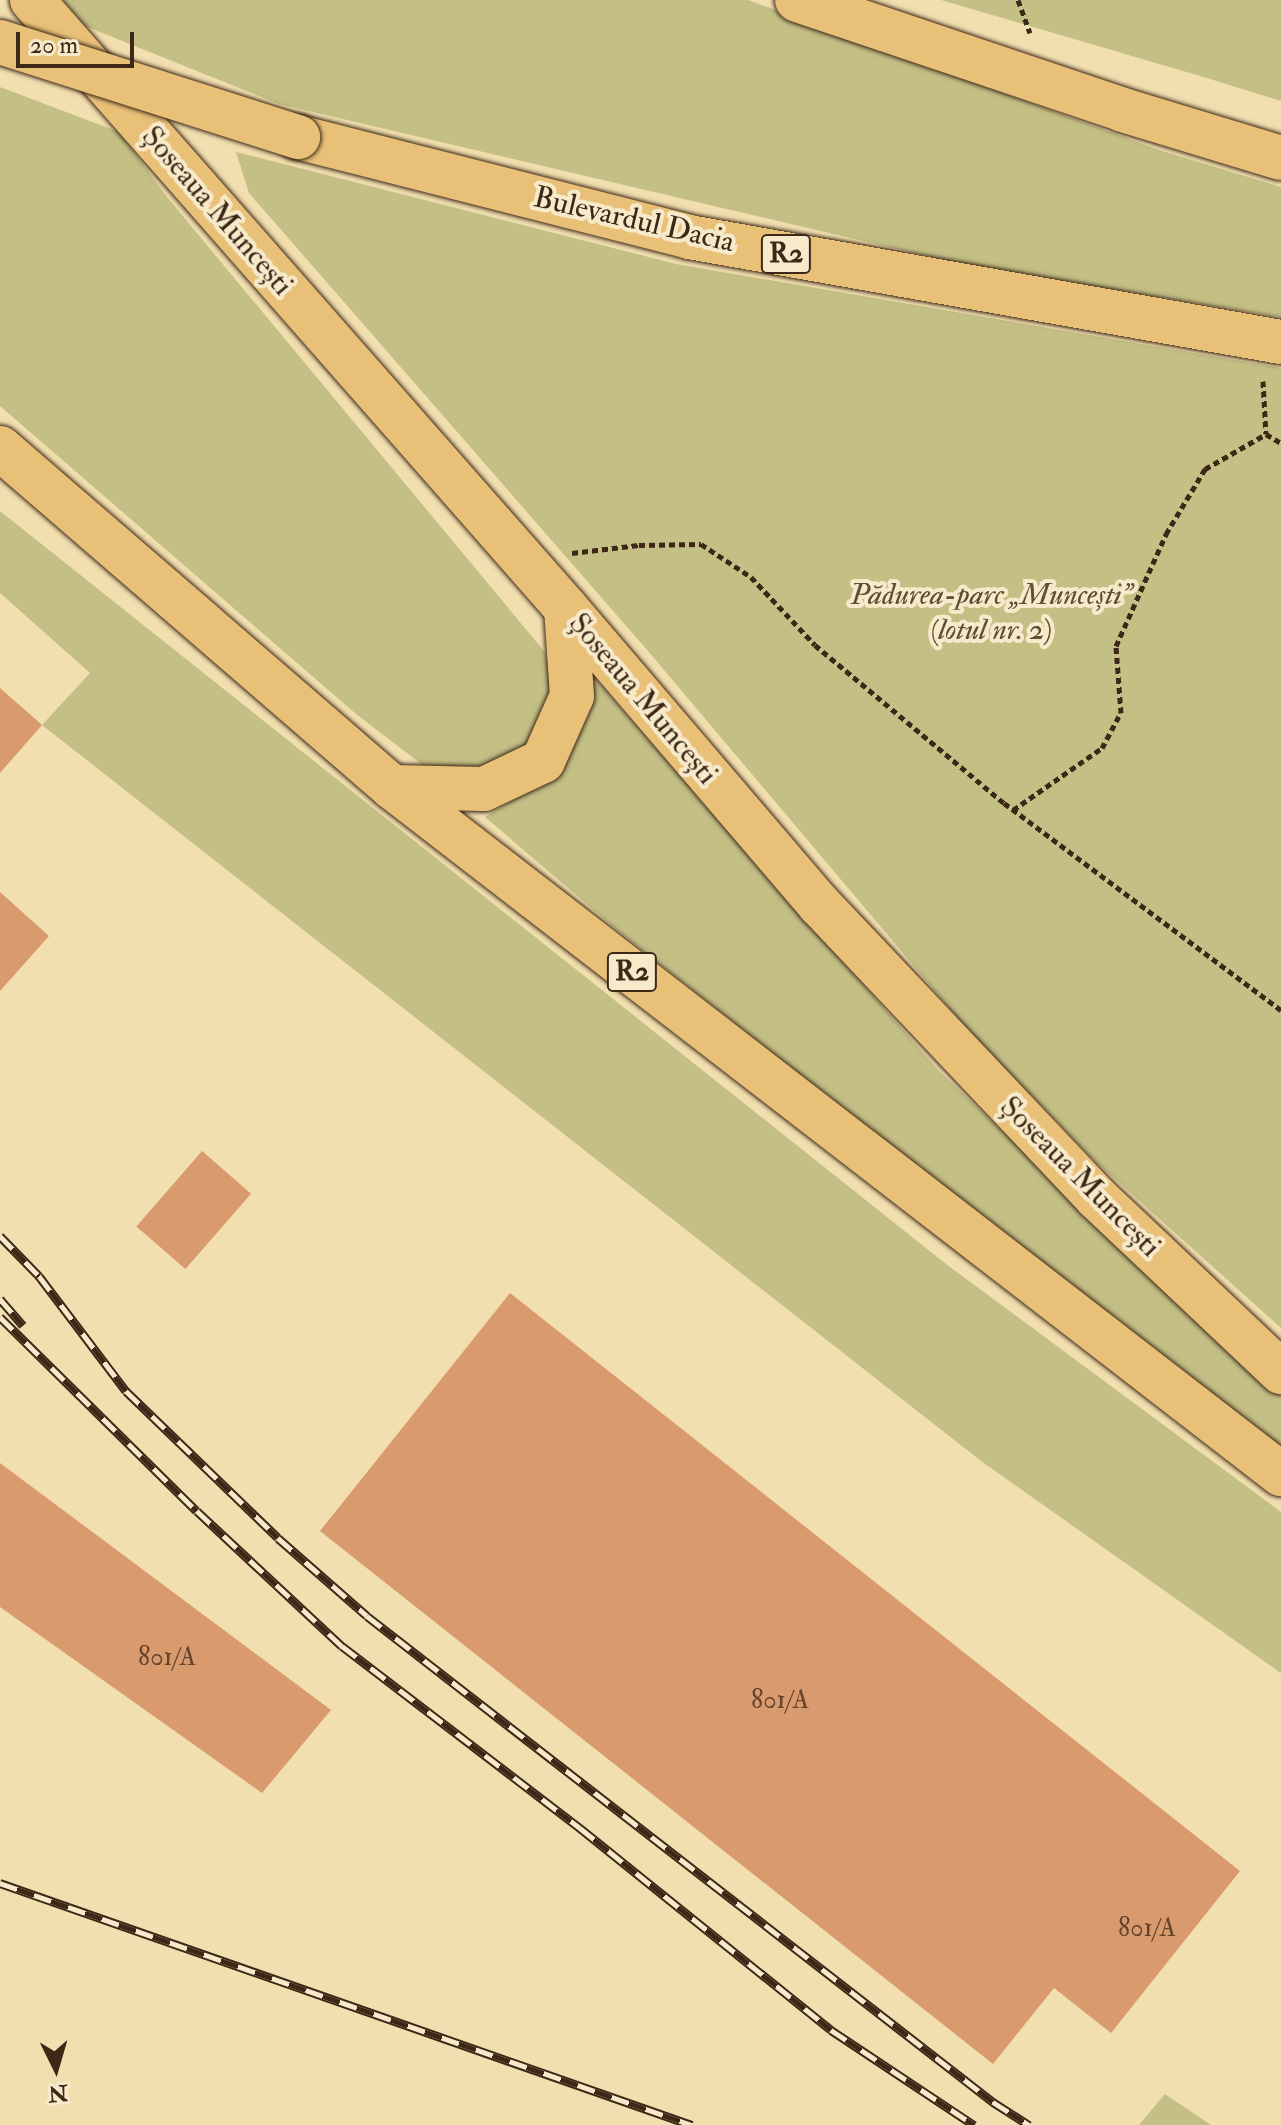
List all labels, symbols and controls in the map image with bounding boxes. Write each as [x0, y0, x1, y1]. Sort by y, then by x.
scale bar [20, 16, 138, 66]
text: 20 m [30, 30, 78, 61]
street label: Șoseaua Muncești [134, 119, 300, 303]
street label: Bulevardul Dacia [530, 179, 738, 261]
road number: R2 [760, 230, 812, 278]
park label: Pădurea-parc „Muncești” (lotul nr. 2) [850, 577, 1132, 648]
street label: Șoseaua Muncești [561, 606, 725, 792]
road number: R2 [606, 948, 658, 996]
street label: Șoseaua Muncești [992, 1089, 1168, 1265]
house number: 801/A [138, 1642, 196, 1674]
house number: 801/A [751, 1685, 809, 1717]
house number: 801/A [1118, 1913, 1176, 1945]
north arrow [16, 2029, 96, 2109]
text: N [47, 2078, 69, 2108]

